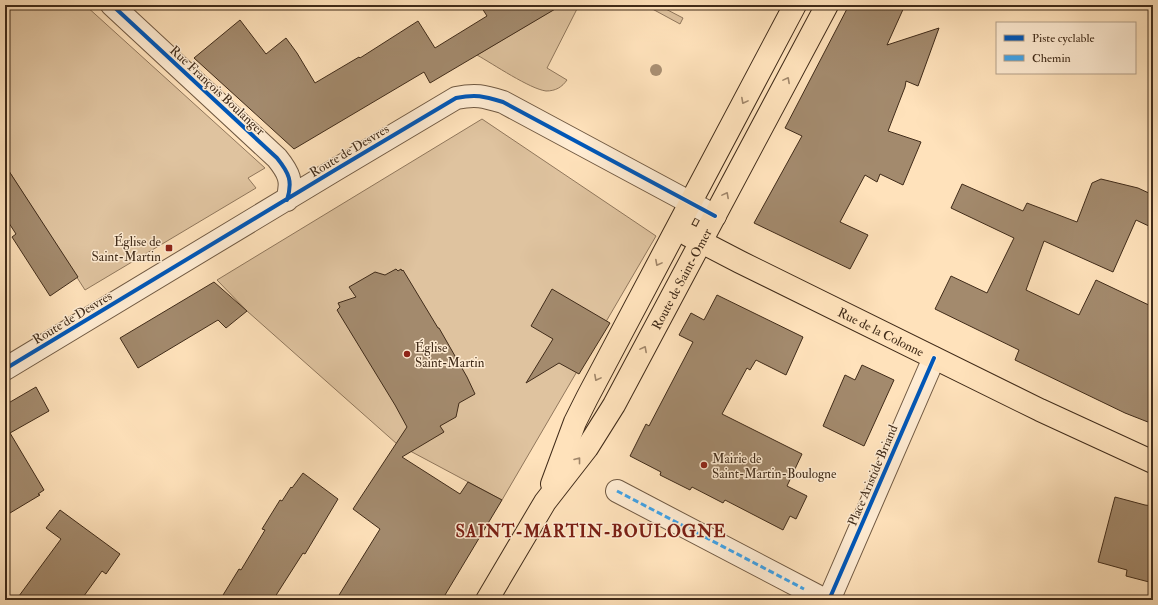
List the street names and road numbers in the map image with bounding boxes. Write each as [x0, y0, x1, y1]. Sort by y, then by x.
street label: Rue François Boulanger [166, 42, 268, 139]
street label: Route de Desvres [307, 121, 393, 181]
street label: Route de Saint-Omer [649, 226, 716, 333]
street label: Route de Desvres [30, 288, 116, 348]
street label: Rue de la Colonne [835, 305, 927, 361]
street label: Place Aristide Briand [844, 422, 902, 528]

